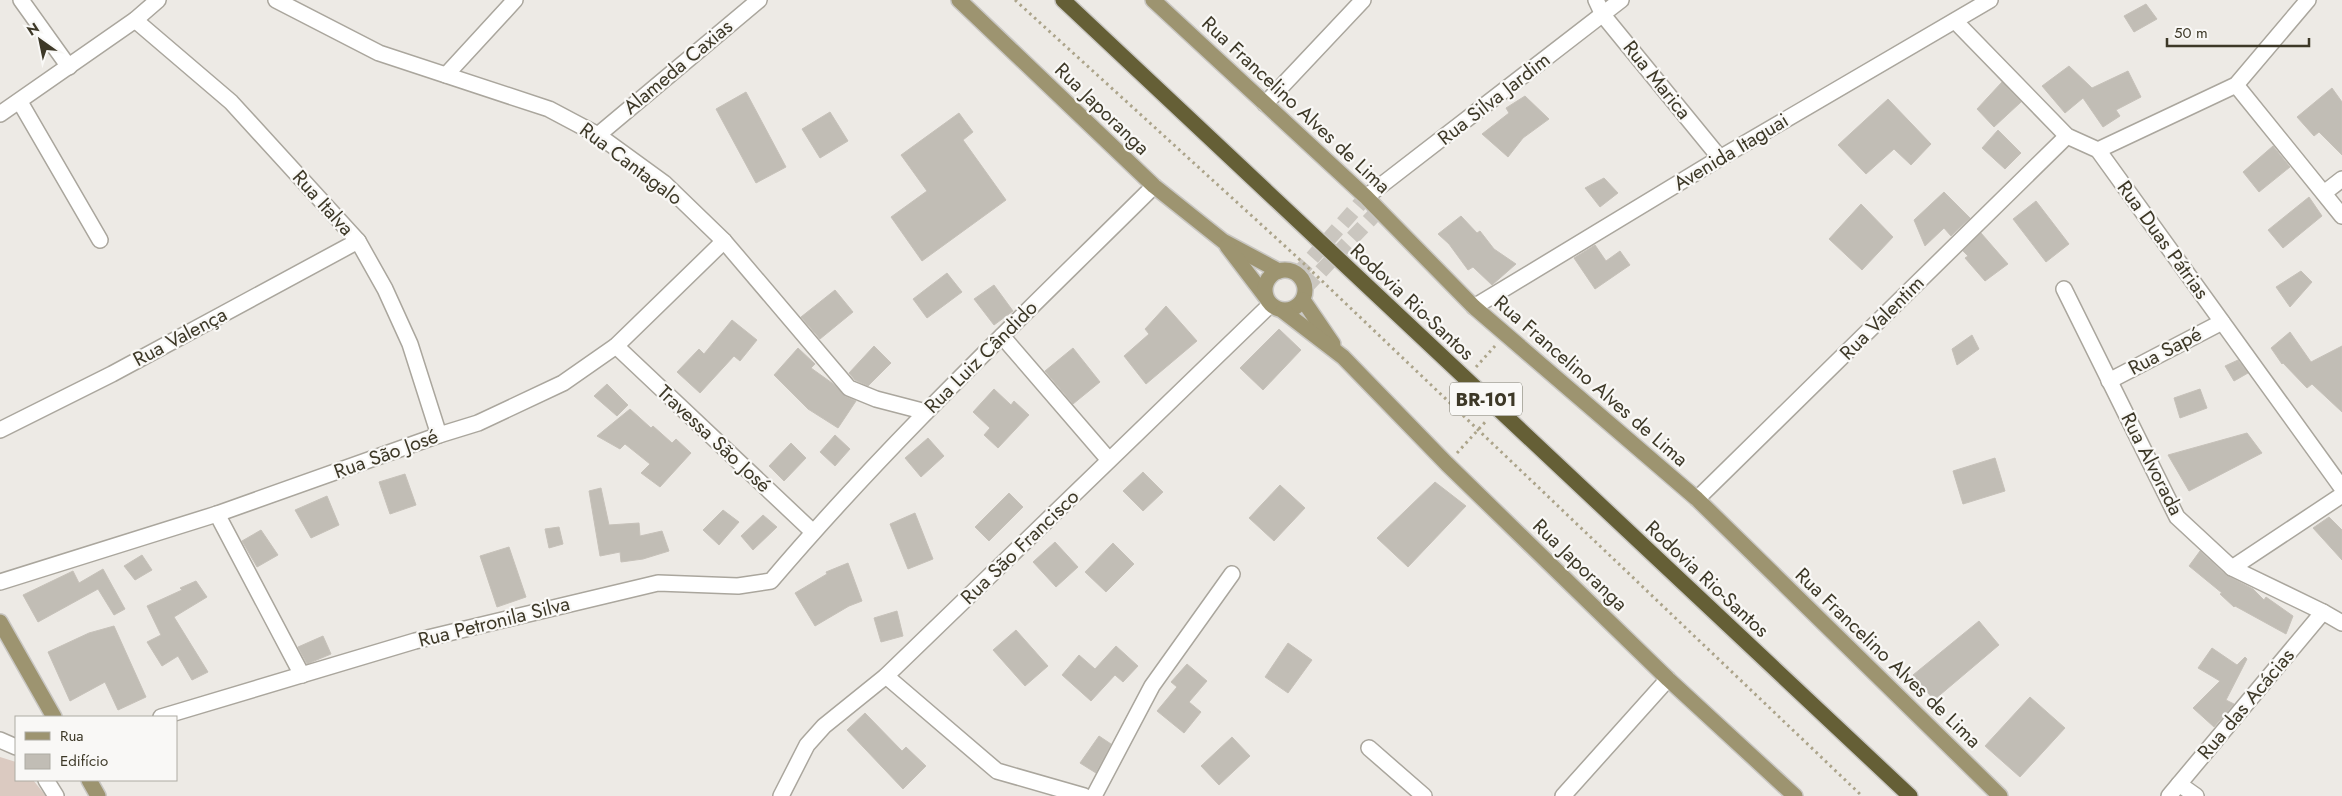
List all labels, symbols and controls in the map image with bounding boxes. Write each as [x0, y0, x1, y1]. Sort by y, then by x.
street label: Rua Francelino Alves de Lima [1195, 10, 1397, 200]
street label: Alameda Caxias [617, 13, 739, 121]
north arrow [15, 15, 65, 65]
scale bar [2167, 15, 2310, 47]
text: N [23, 18, 43, 41]
text: 50 m [2174, 22, 2208, 44]
street label: Rua Marica [1616, 34, 1698, 126]
street label: Rua Silva Jardim [1431, 46, 1557, 152]
street label: Rua Japoranga [1048, 56, 1156, 162]
street label: Avenida Itaguai [1668, 106, 1794, 198]
street label: Rua Cantagalo [574, 116, 689, 212]
street label: Rua Italva [286, 164, 360, 242]
street label: Rua Duas Pátrias [2110, 175, 2216, 305]
street label: Rodovia Rio-Santos [1344, 237, 1480, 367]
street label: Rua Valentim [1833, 269, 1931, 367]
street label: Rua Francelino Alves de Lima [1488, 288, 1694, 474]
street label: Rua Luiz Cândido [918, 294, 1044, 420]
street label: Rua Valença [128, 300, 232, 374]
street label: Rua Sapé [2123, 320, 2207, 382]
street label: Travessa São José [651, 379, 777, 499]
road number: BR-101 [1450, 382, 1522, 416]
street label: Rua Alvorada [2114, 407, 2190, 521]
street label: Rua São José [330, 422, 442, 486]
street label: Rua São Francisco [954, 483, 1086, 611]
street label: Rua Japoranga [1526, 512, 1634, 618]
street label: Rodovia Rio-Santos [1639, 514, 1775, 644]
street label: Rua Francelino Alves de Lima [1788, 561, 1988, 755]
street label: Rua Petronila Silva [415, 589, 573, 655]
street label: Rua das Acácias [2191, 642, 2301, 766]
legend [15, 716, 178, 781]
text: Rua [60, 725, 84, 747]
text: Edifício [60, 750, 108, 772]

